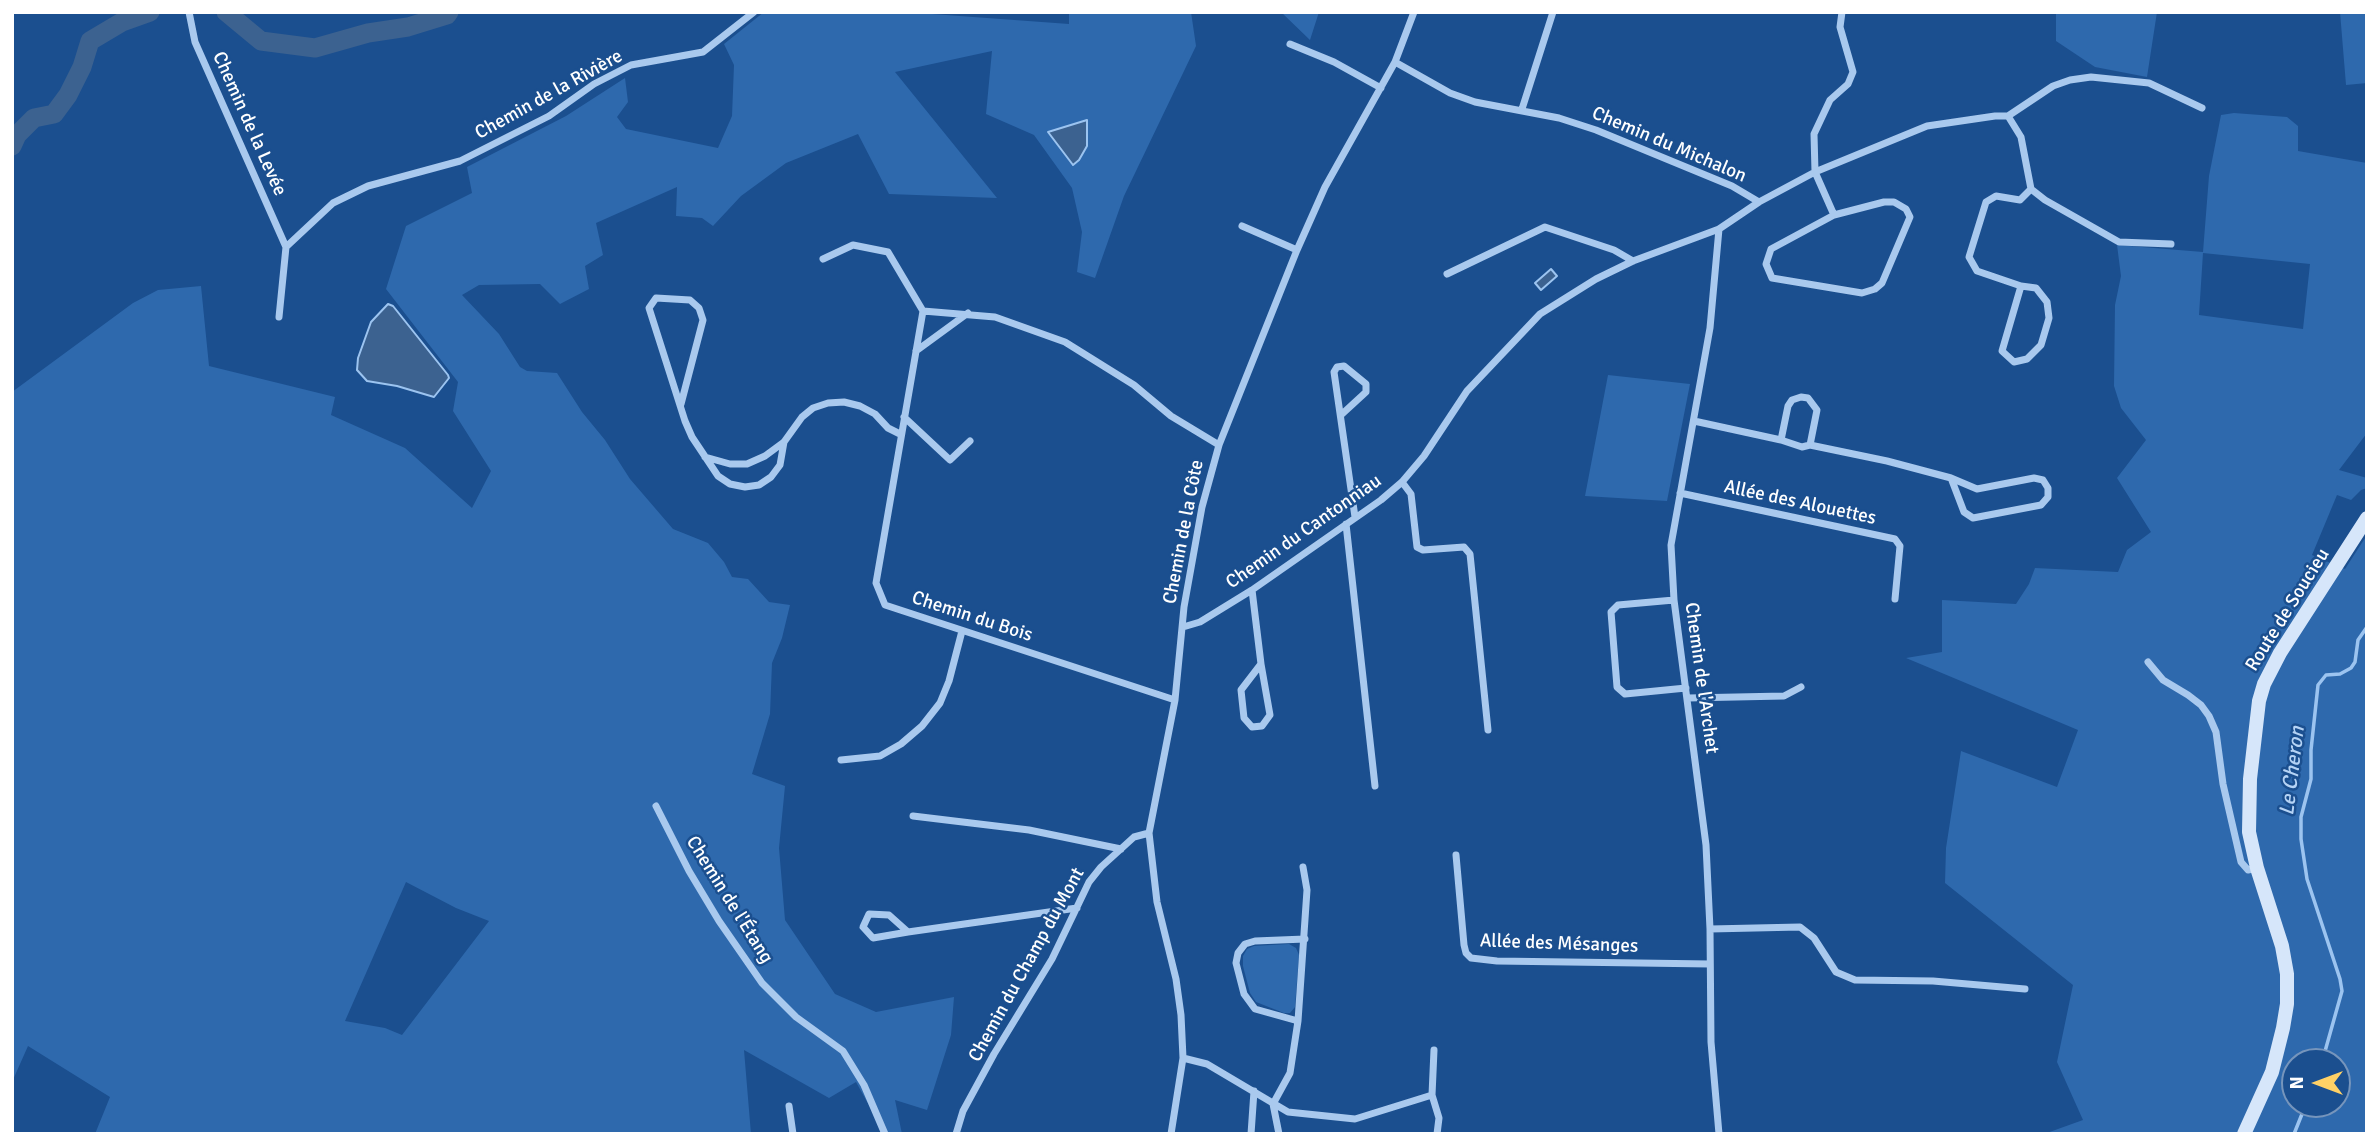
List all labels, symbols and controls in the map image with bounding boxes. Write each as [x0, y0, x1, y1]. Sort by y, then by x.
street label: Chemin de la Rivière [471, 45, 627, 145]
street label: Chemin de la Levée [207, 48, 291, 200]
street label: Chemin du Michalon [1588, 102, 1750, 188]
street label: Chemin de la Côte [1159, 458, 1209, 606]
street label: Chemin du Cantonniau [1222, 470, 1386, 594]
street label: Allée des Alouettes [1722, 476, 1878, 530]
street label: Route de Soucieu [2241, 544, 2335, 676]
street label: Chemin du Bois [909, 587, 1035, 647]
street label: Chemin de l'Archet [1679, 601, 1723, 755]
water label: Le Cheron [2275, 725, 2311, 817]
street label: Chemin de l'Étang [681, 832, 777, 968]
street label: Chemin du Champ du Mont [964, 864, 1090, 1066]
street label: Allée des Mésanges [1479, 930, 1639, 958]
north arrow [2281, 1048, 2351, 1118]
text: N [2285, 1076, 2309, 1090]

